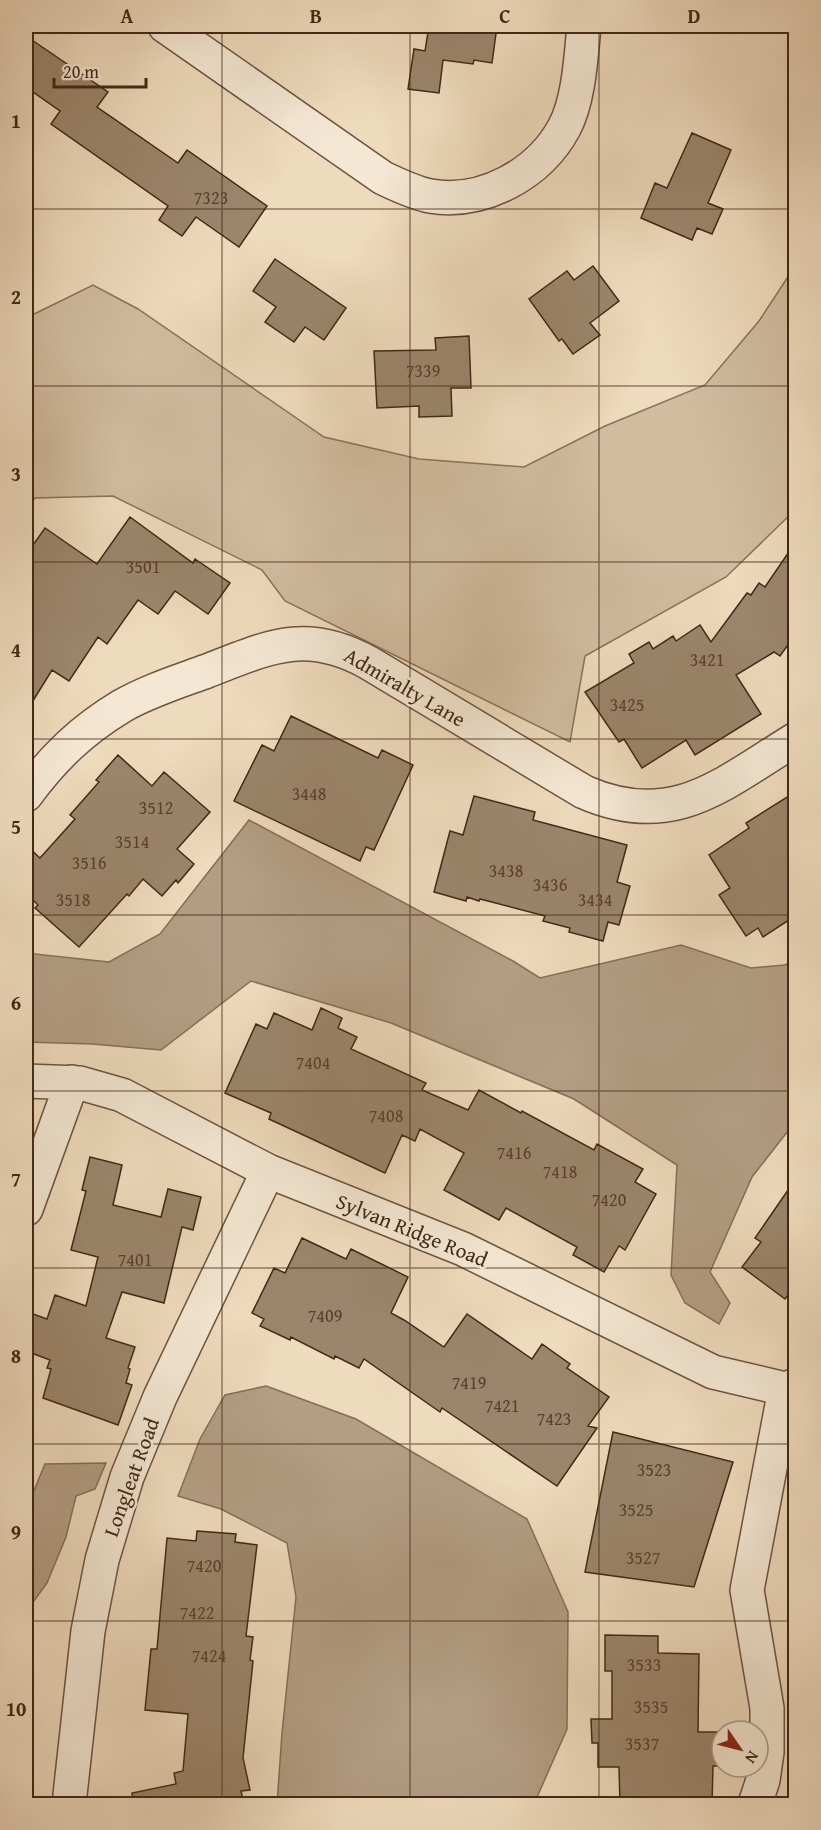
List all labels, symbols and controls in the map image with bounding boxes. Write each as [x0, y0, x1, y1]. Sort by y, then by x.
text: A [121, 1, 134, 30]
text: B [310, 1, 322, 30]
text: C [499, 1, 511, 30]
text: D [687, 1, 701, 30]
scale bar [54, 51, 146, 89]
text: 20 m [63, 58, 99, 85]
text: 1 [11, 106, 21, 135]
house number: 7323 [194, 184, 228, 211]
text: 2 [11, 282, 21, 311]
house number: 7339 [406, 357, 440, 384]
text: 3 [11, 459, 21, 488]
house number: 3501 [126, 553, 160, 580]
text: 4 [11, 635, 21, 664]
street label: Admiralty Lane [339, 640, 472, 734]
house number: 3421 [690, 646, 724, 673]
house number: 3425 [610, 691, 644, 718]
house number: 3448 [292, 780, 326, 807]
house number: 3512 [139, 794, 173, 821]
text: 5 [11, 812, 21, 841]
house number: 3514 [115, 828, 149, 855]
house number: 3516 [72, 849, 106, 876]
house number: 3438 [489, 857, 523, 884]
house number: 3436 [533, 871, 567, 898]
house number: 3518 [56, 886, 90, 913]
house number: 3434 [578, 886, 612, 913]
text: 6 [11, 988, 21, 1017]
house number: 7404 [296, 1049, 330, 1076]
house number: 7408 [369, 1102, 403, 1129]
house number: 7416 [497, 1139, 531, 1166]
house number: 7418 [543, 1158, 577, 1185]
text: 7 [11, 1164, 21, 1193]
street label: Sylvan Ridge Road [332, 1185, 493, 1275]
house number: 7420 [592, 1186, 627, 1213]
house number: 7401 [118, 1246, 152, 1273]
house number: 7409 [308, 1302, 342, 1329]
text: 8 [11, 1341, 21, 1370]
house number: 7419 [452, 1369, 486, 1396]
house number: 7421 [485, 1392, 519, 1419]
house number: 7423 [537, 1405, 571, 1432]
street label: Longleat Road [95, 1412, 167, 1541]
house number: 3523 [637, 1456, 671, 1483]
house number: 3525 [619, 1496, 653, 1523]
text: 9 [11, 1517, 21, 1546]
house number: 3527 [626, 1544, 660, 1571]
house number: 7420 [187, 1552, 222, 1579]
house number: 7422 [180, 1599, 214, 1626]
house number: 7424 [192, 1642, 226, 1669]
house number: 3533 [627, 1651, 661, 1678]
house number: 3535 [634, 1693, 668, 1720]
text: 10 [6, 1694, 26, 1723]
north arrow [710, 1719, 770, 1779]
house number: 3537 [625, 1730, 659, 1757]
text: N [739, 1746, 765, 1769]

